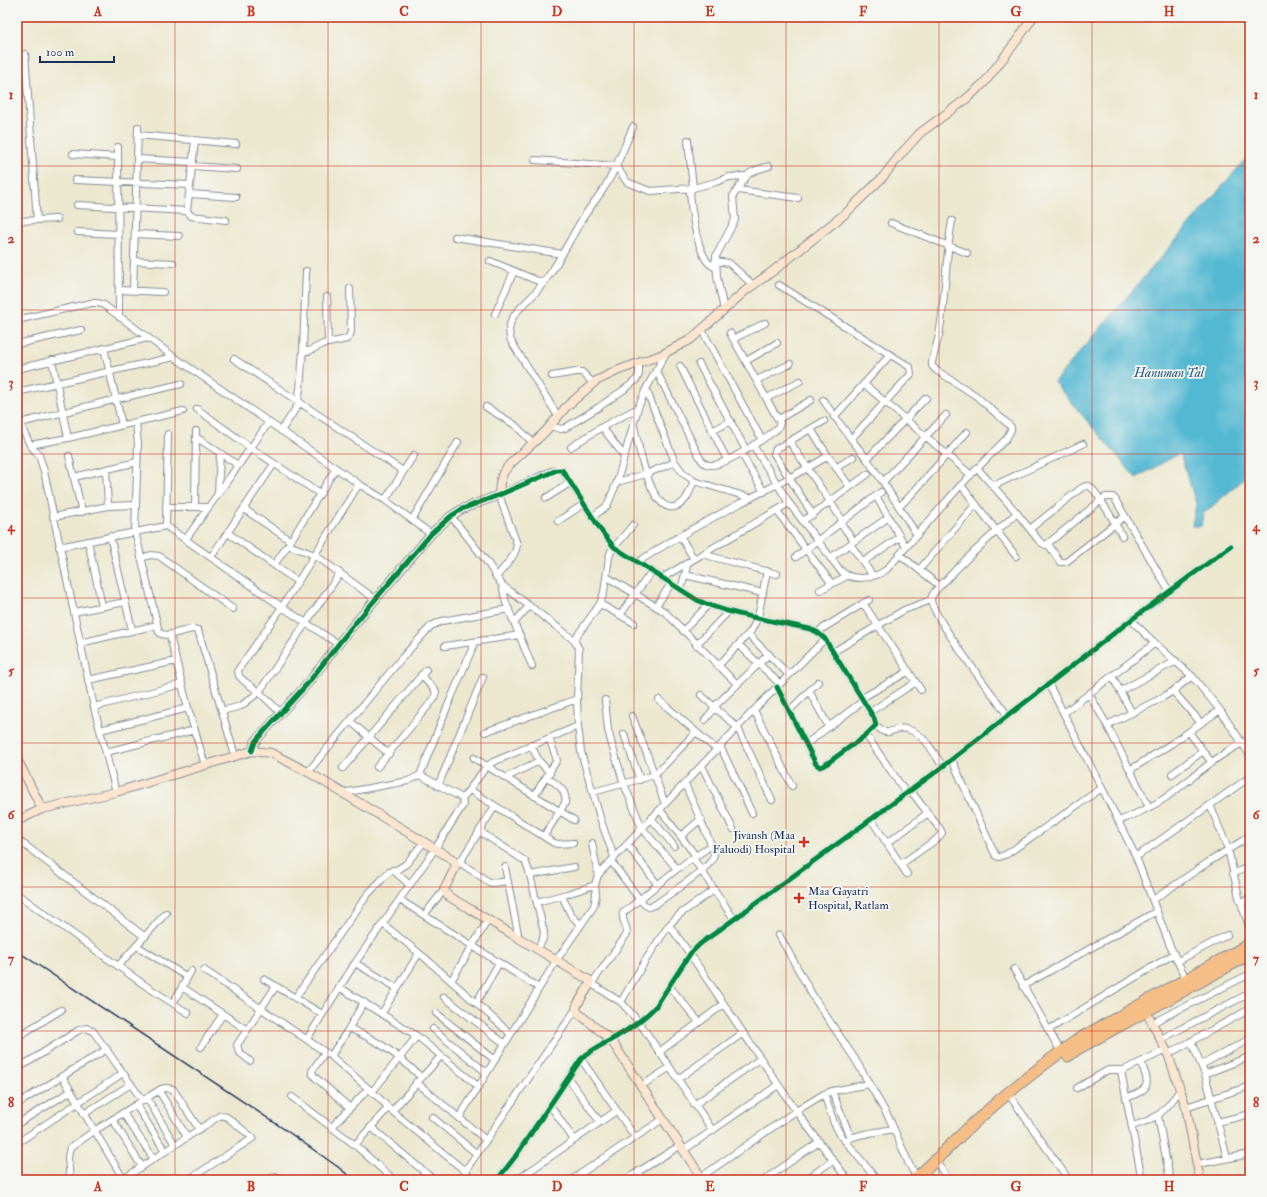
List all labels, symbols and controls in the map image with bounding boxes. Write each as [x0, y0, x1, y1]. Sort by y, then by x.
text: A [93, 4, 103, 20]
text: B [247, 4, 255, 20]
text: C [399, 4, 409, 20]
text: D [552, 4, 563, 20]
text: E [705, 4, 715, 20]
text: F [859, 4, 868, 20]
text: G [1011, 4, 1022, 20]
text: H [1164, 4, 1175, 20]
scale bar [40, 38, 114, 64]
text: 100 m [46, 45, 75, 60]
text: 1 [9, 87, 14, 103]
text: 1 [1254, 87, 1259, 103]
text: 2 [8, 231, 15, 247]
text: 2 [1253, 231, 1260, 247]
water label: Hanuman Tal [1133, 365, 1205, 381]
text: 3 [9, 375, 14, 391]
text: 3 [1254, 375, 1259, 391]
text: 4 [6, 519, 15, 535]
text: 4 [1251, 519, 1260, 535]
text: 5 [8, 663, 14, 679]
text: 5 [1253, 663, 1259, 679]
text: 6 [8, 807, 16, 823]
text: 6 [1253, 807, 1261, 823]
place label: Jivansh (Maa Faluodi) Hospital [713, 828, 796, 857]
marker: Jivansh (Maa Faluodi) Hospital [798, 836, 810, 848]
place label: Maa Gayatri Hospital, Ratlam [808, 884, 889, 913]
marker: Maa Gayatri Hospital, Ratlam [793, 892, 805, 904]
text: 7 [8, 951, 15, 967]
text: 7 [1253, 951, 1260, 967]
text: 8 [8, 1095, 14, 1111]
text: 8 [1253, 1095, 1259, 1111]
text: A [93, 1179, 103, 1195]
text: B [247, 1179, 255, 1195]
text: C [399, 1179, 409, 1195]
text: D [552, 1179, 563, 1195]
text: E [705, 1179, 715, 1195]
text: F [859, 1179, 868, 1195]
text: G [1011, 1179, 1022, 1195]
text: H [1164, 1179, 1175, 1195]

